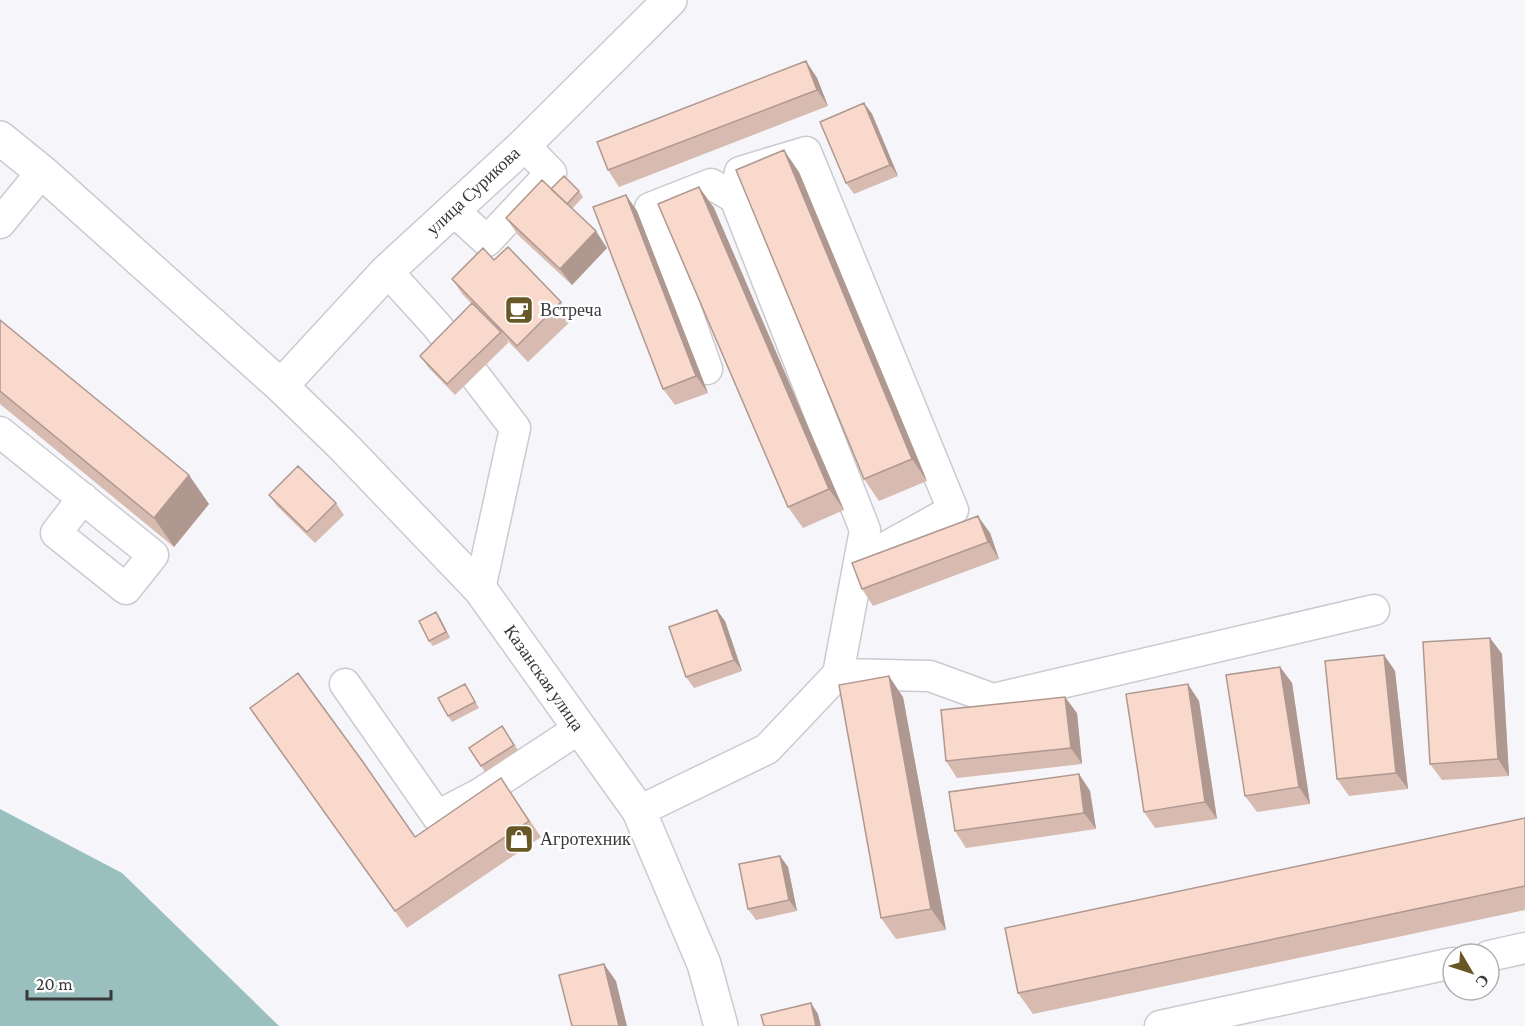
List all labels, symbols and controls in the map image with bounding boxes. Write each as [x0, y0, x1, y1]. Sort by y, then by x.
street label: улица Сурикова [422, 143, 524, 239]
cafe icon: Встреча [503, 294, 535, 326]
place label: Встреча [540, 300, 602, 320]
street label: Казанская улица [500, 621, 588, 735]
shop icon: Агротехник [503, 823, 535, 855]
place label: Агротехник [540, 829, 631, 849]
north arrow [1441, 942, 1501, 1002]
scale bar [27, 963, 111, 1001]
text: С [1472, 971, 1493, 991]
text: 20 m [36, 974, 73, 994]

